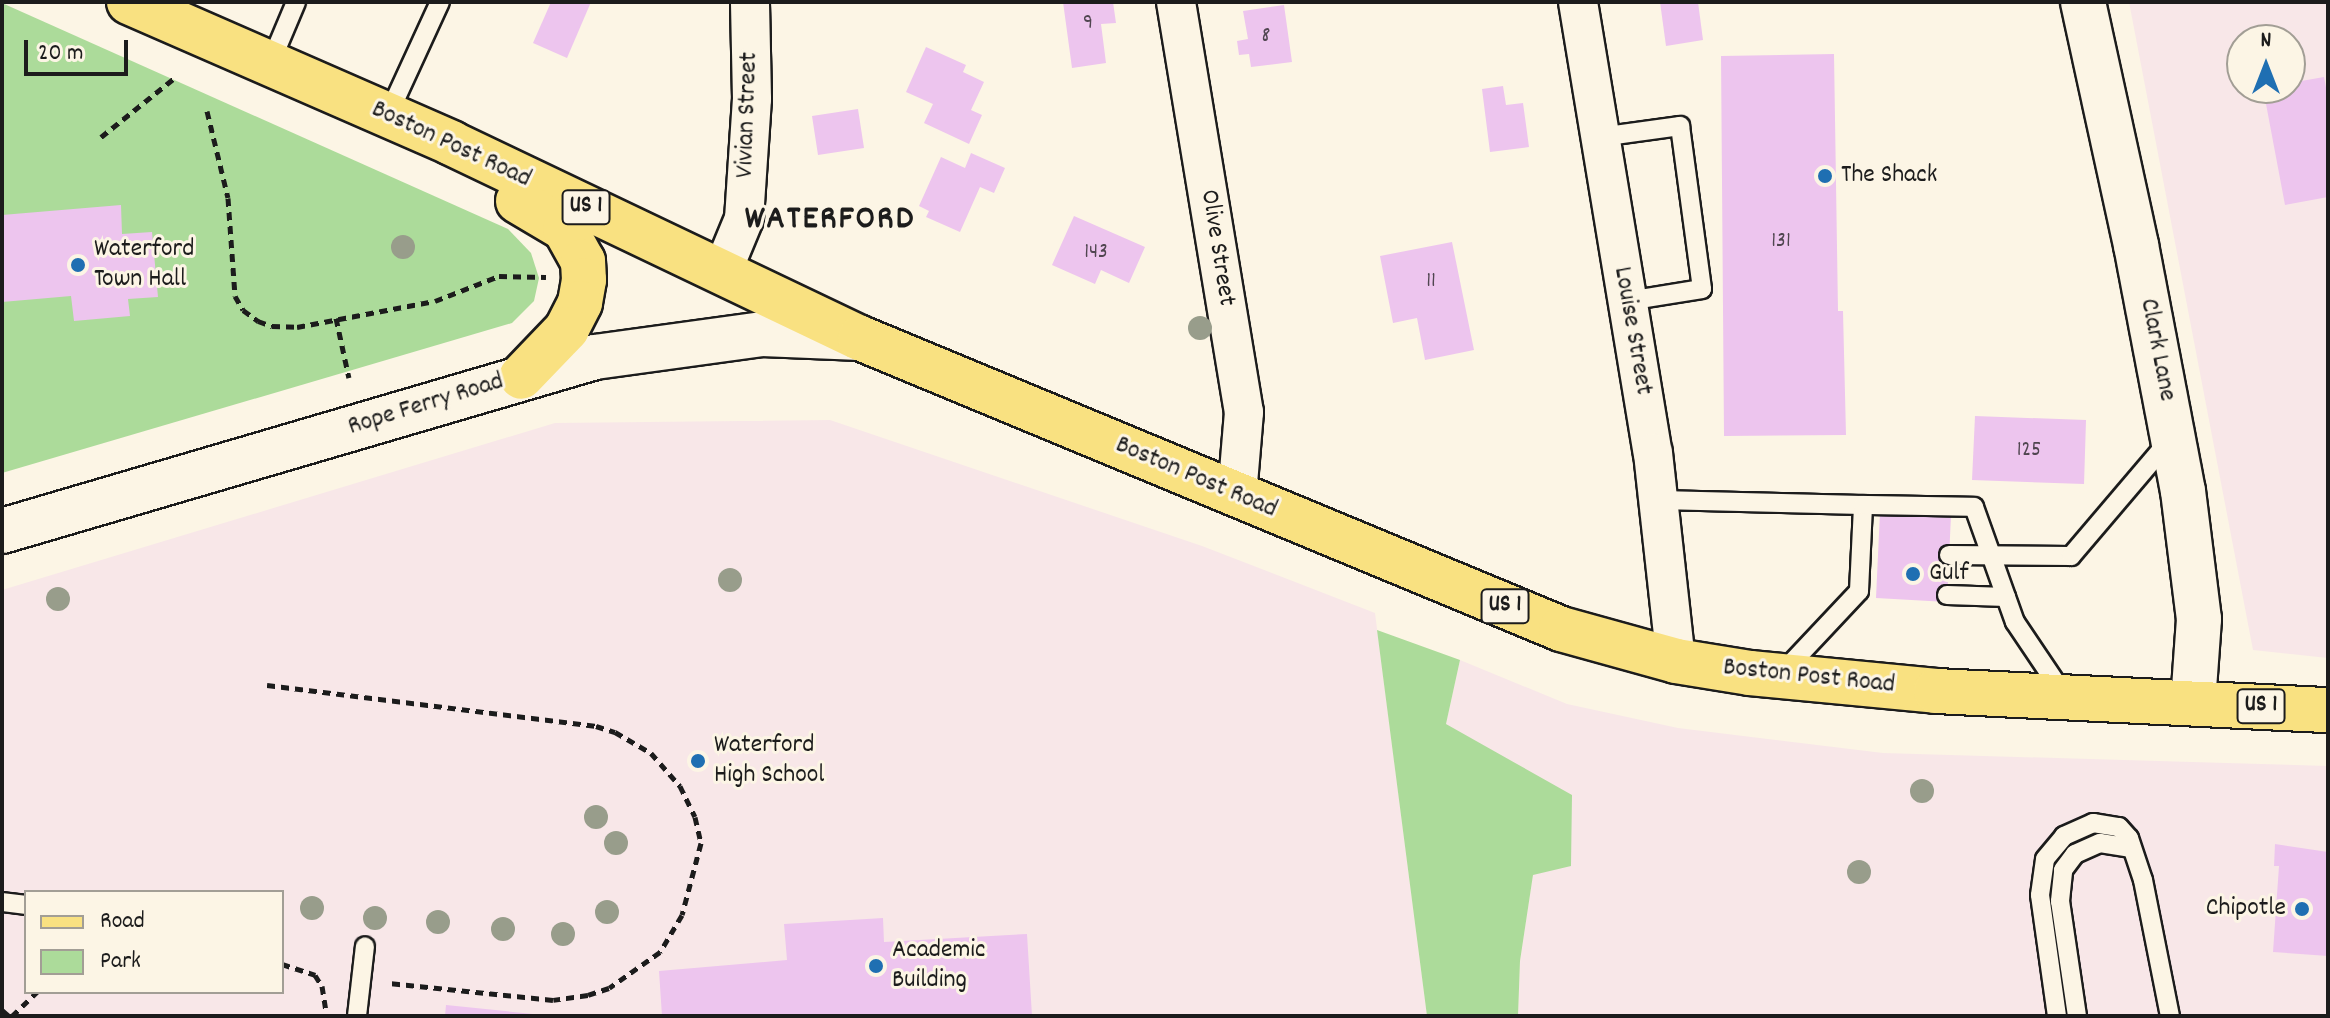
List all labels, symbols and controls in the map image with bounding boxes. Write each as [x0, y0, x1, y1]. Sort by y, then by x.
house number: 9 [1083, 11, 1093, 37]
scale bar [28, 24, 132, 74]
house number: 8 [1262, 24, 1270, 50]
north arrow [2226, 24, 2306, 104]
text: N [2261, 26, 2271, 57]
text: 20 m [38, 37, 84, 71]
street label: Vivian Street [730, 51, 766, 179]
street label: Boston Post Road [366, 94, 536, 196]
place label: The Shack [1841, 160, 1937, 192]
marker: The Shack [1816, 167, 1834, 185]
road number: US 1 [560, 187, 612, 227]
street label: Olive Street [1192, 188, 1242, 308]
district label: WATERFORD [745, 201, 915, 241]
house number: 131 [1771, 229, 1791, 255]
place label: Waterford Town Hall [94, 234, 194, 296]
house number: 143 [1084, 240, 1108, 266]
marker: Waterford Town Hall [69, 256, 87, 274]
street label: Louise Street [1605, 264, 1659, 398]
house number: 11 [1426, 269, 1436, 295]
street label: Clark Lane [2132, 296, 2182, 404]
street label: Rope Ferry Road [344, 367, 508, 443]
street label: Boston Post Road [1111, 430, 1281, 526]
house number: 125 [2017, 438, 2041, 464]
place label: Gulf [1929, 558, 1969, 590]
marker: Gulf [1904, 565, 1922, 583]
road number: US 1 [1479, 586, 1531, 626]
street label: Boston Post Road [1722, 652, 1896, 702]
road number: US 1 [2235, 686, 2287, 726]
place label: Waterford High School [714, 730, 824, 792]
marker: Waterford High School [689, 752, 707, 770]
legend [24, 890, 284, 994]
place label: Chipotle [2206, 893, 2286, 925]
marker: Chipotle [2293, 900, 2311, 918]
text: Road [100, 905, 145, 939]
place label: Academic Building [892, 935, 986, 996]
text: Park [100, 945, 141, 979]
marker: Academic Building [867, 957, 885, 975]

